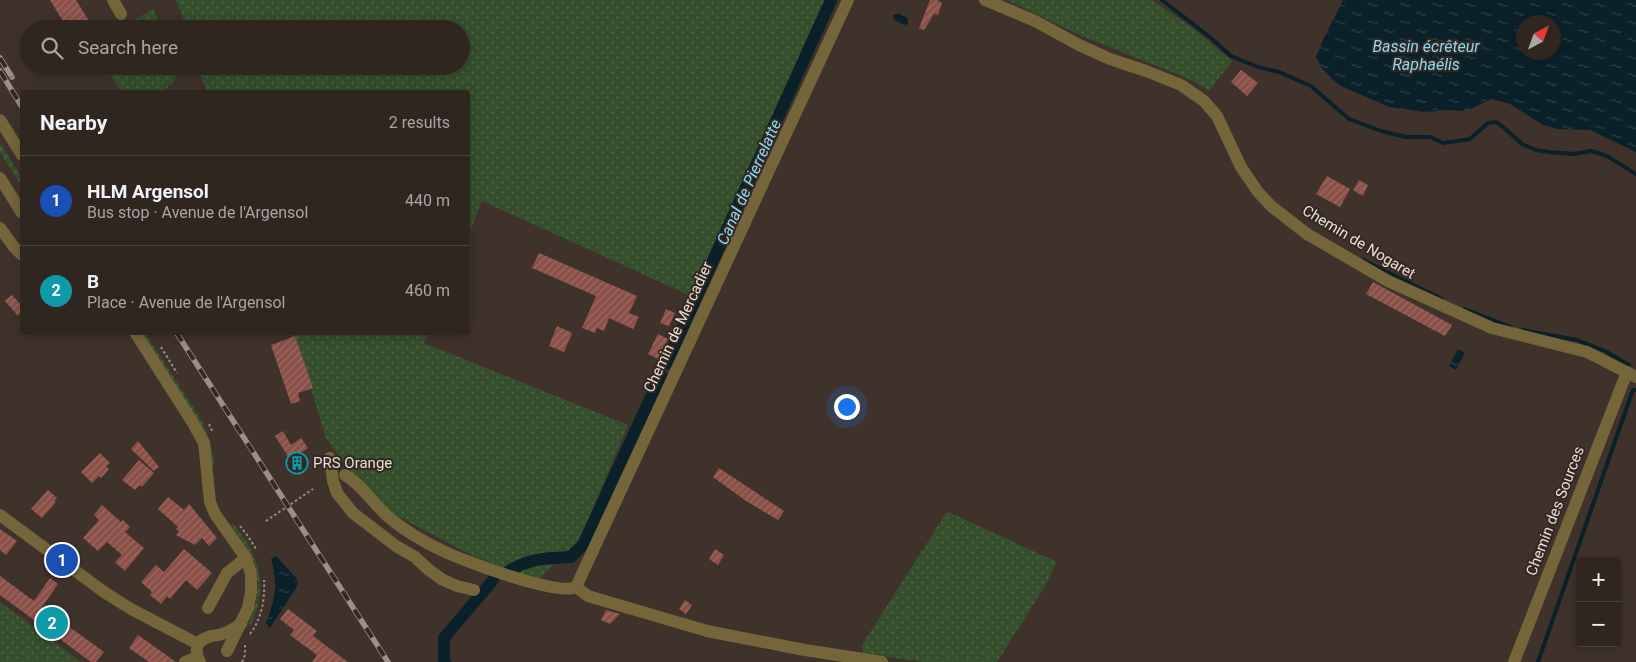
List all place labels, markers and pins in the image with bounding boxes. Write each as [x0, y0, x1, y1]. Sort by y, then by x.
building icon: PRS Orange [285, 451, 309, 475]
place label: PRS Orange [313, 454, 392, 472]
pin: 1 [46, 541, 78, 579]
pin: 2 [36, 604, 68, 642]

